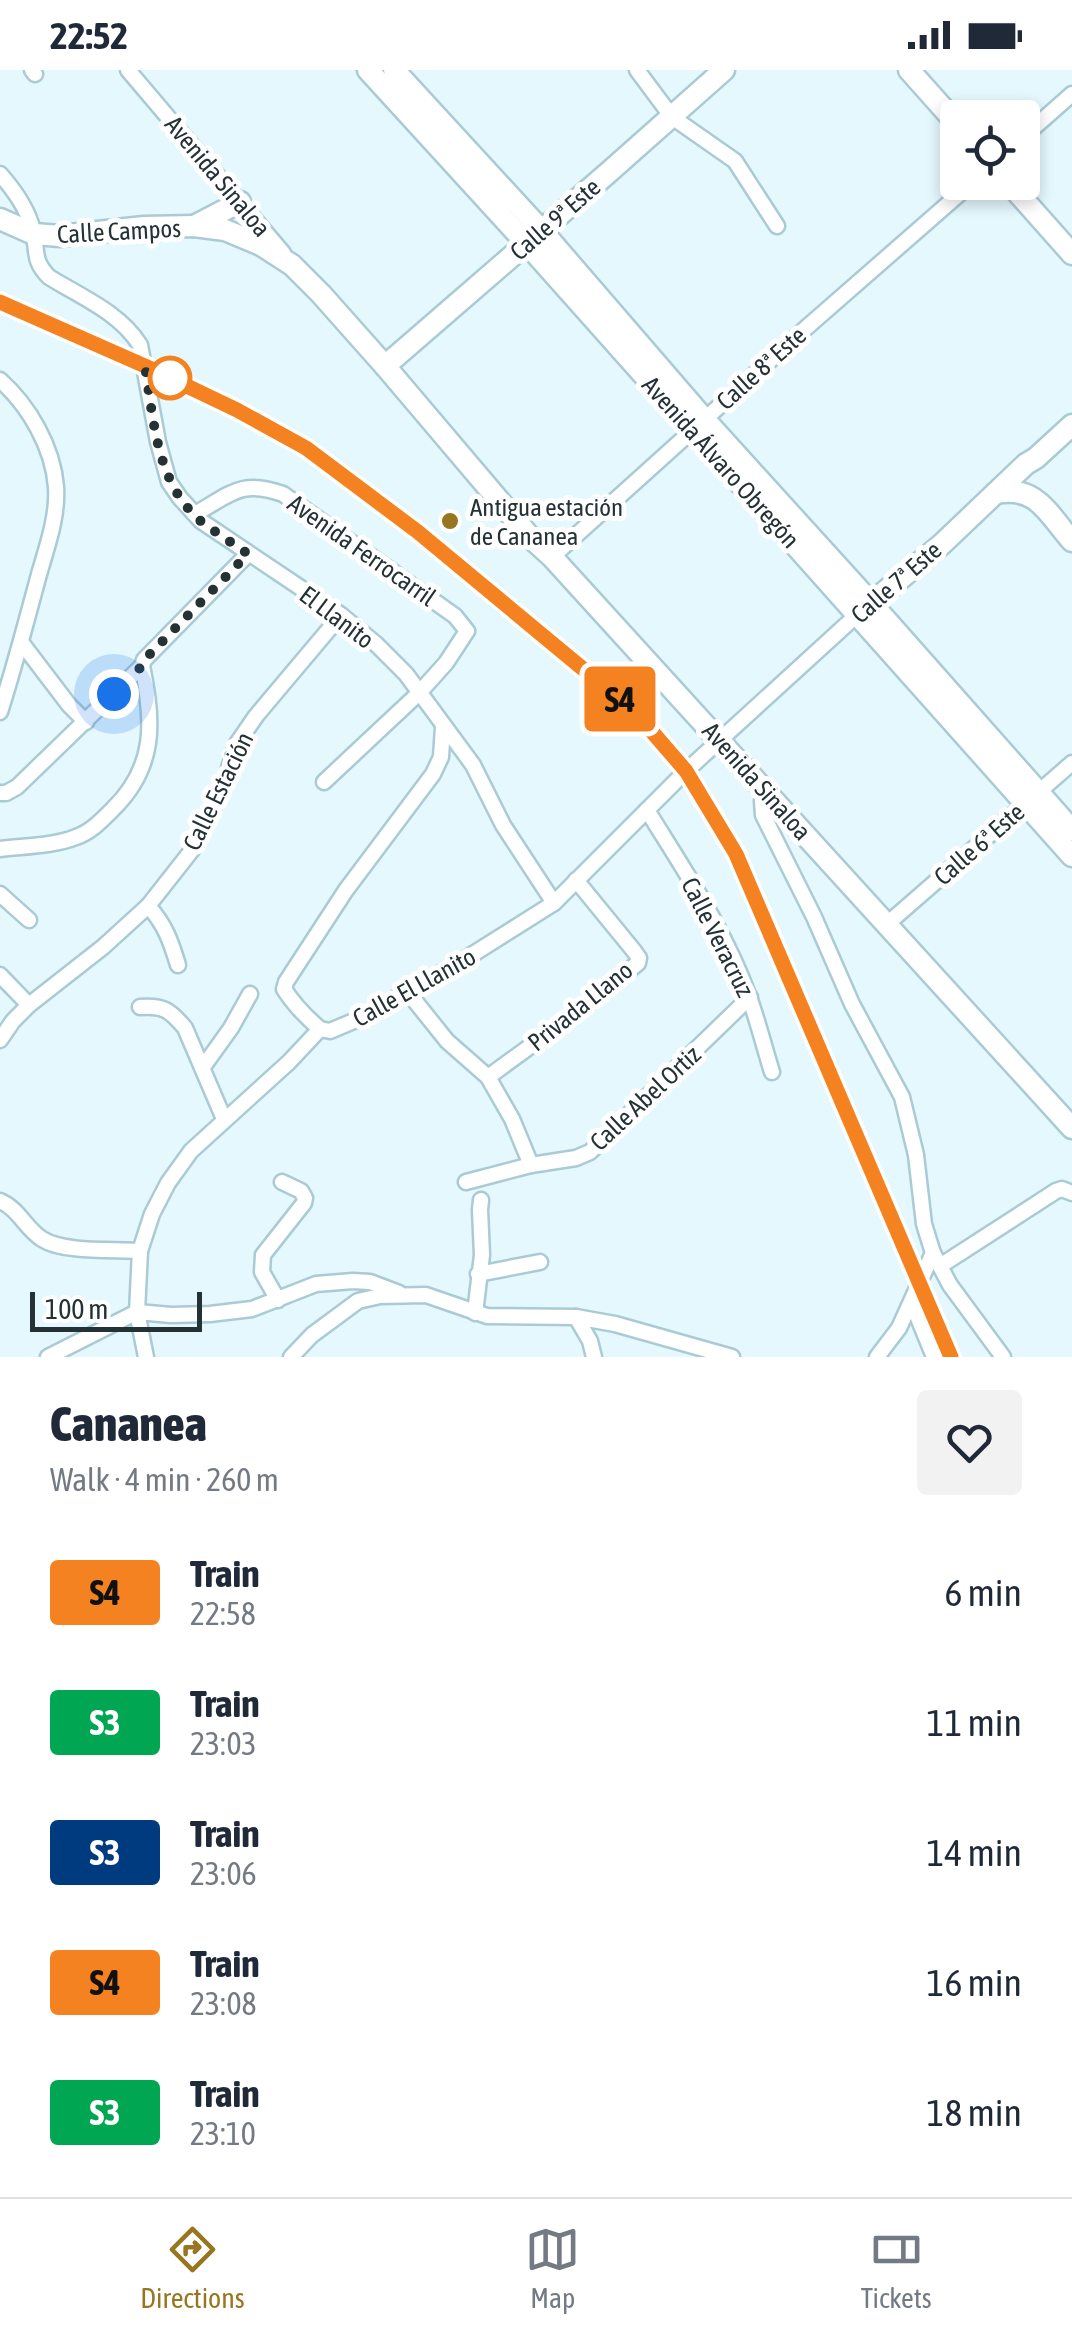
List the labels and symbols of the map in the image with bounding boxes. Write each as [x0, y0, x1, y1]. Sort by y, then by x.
street label: Avenida Sinaloa [160, 110, 276, 242]
street label: Calle 9ª Este [504, 172, 606, 266]
street label: Calle Campos [56, 214, 182, 248]
street label: Calle 8ª Este [711, 321, 811, 415]
unlabelled marker [149, 357, 191, 399]
street label: Avenida Álvaro Obregón [637, 371, 805, 553]
street label: Avenida Ferrocarril [283, 489, 442, 612]
place label: Antigua estación de Cananea [470, 493, 623, 550]
marker: Antigua estación de Cananea [439, 510, 461, 532]
street label: Calle 7ª Este [845, 535, 947, 629]
street label: El Llanito [295, 580, 379, 654]
line badge: S4 [575, 666, 665, 732]
your location [89, 669, 139, 719]
street label: Avenida Sinaloa [697, 717, 817, 845]
street label: Calle Estación [177, 727, 259, 855]
street label: Calle 6ª Este [928, 797, 1030, 891]
street label: Calle Veracruz [676, 873, 760, 1001]
street label: Calle El Llanito [348, 942, 480, 1032]
street label: Privada Llano [522, 956, 638, 1056]
street label: Calle Abel Ortiz [584, 1040, 706, 1156]
scale bar [30, 1287, 202, 1332]

